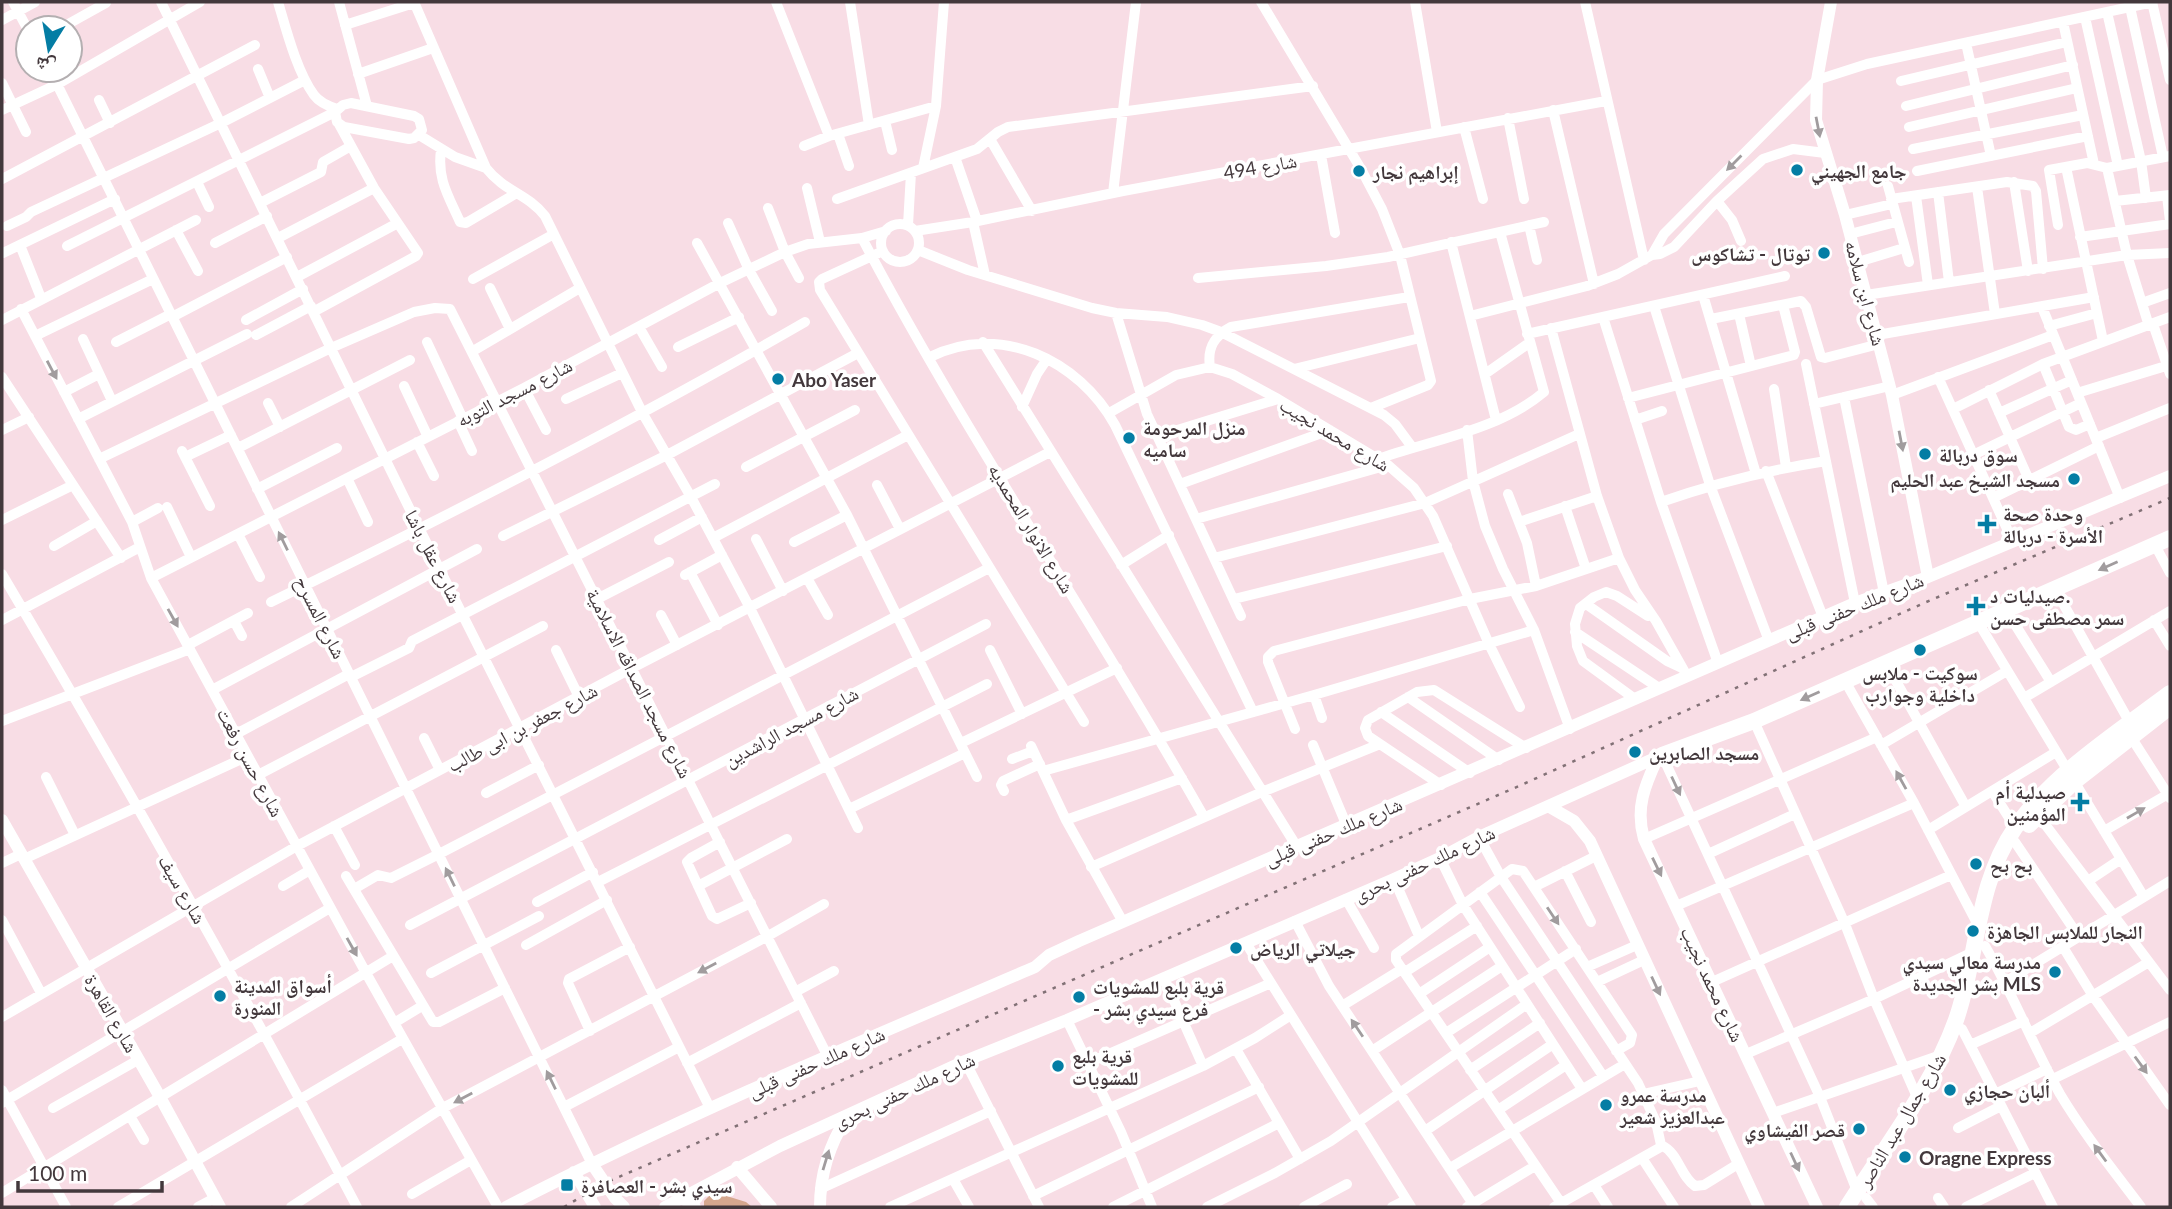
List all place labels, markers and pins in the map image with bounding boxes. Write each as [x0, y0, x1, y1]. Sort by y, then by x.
place label: جامع الجهيني [1811, 159, 1907, 186]
place label: إبراهيم نجار [1372, 160, 1459, 185]
marker: جامع الجهيني [1789, 162, 1805, 178]
marker: إبراهيم نجار [1351, 163, 1367, 179]
place label: توتال - تشاكوس [1691, 242, 1811, 266]
marker: توتال - تشاكوس [1816, 245, 1832, 261]
place label: Abo Yaser [791, 368, 877, 391]
marker: Abo Yaser [770, 371, 786, 387]
place label: منزل المرحومة ساميه [1143, 416, 1246, 461]
marker: منزل المرحومة ساميه [1121, 430, 1137, 446]
place label: سوق دربالة [1939, 443, 2018, 467]
marker: سوق دربالة [1917, 446, 1933, 462]
place label: مسجد الشيخ عبد الحليم [1890, 468, 2060, 493]
marker: مسجد الشيخ عبد الحليم [2066, 471, 2082, 487]
place label: وحدة صحة الأسرة - دربالة [2003, 502, 2103, 547]
marker: وحدة صحة الأسرة - دربالة [1977, 514, 1997, 534]
place label: صيدليات د. سمر مصطفى حسن [1990, 584, 2124, 630]
marker: صيدليات د. سمر مصطفى حسن [1968, 598, 1984, 614]
marker: سوكيت - ملابس داخلية وجوارب [1912, 642, 1928, 658]
place label: سوكيت - ملابس داخلية وجوارب [1862, 661, 1978, 706]
place label: مسجد الصابرين [1649, 741, 1759, 765]
marker: مسجد الصابرين [1627, 744, 1643, 760]
place label: صيدلية أم المؤمنين [1995, 780, 2066, 826]
marker: صيدلية أم المؤمنين [2072, 794, 2088, 810]
place label: بح بح [1990, 853, 2033, 878]
marker: بح بح [1968, 856, 1984, 872]
place label: النجار للملابس الجاهزة [1987, 920, 2143, 944]
marker: النجار للملابس الجاهزة [1965, 923, 1981, 939]
place label: جيلاتي الرياض [1250, 937, 1356, 964]
marker: جيلاتي الرياض [1228, 940, 1244, 956]
place label: مدرسة معالي سيدي بشر الجديدة MLS [1903, 950, 2041, 995]
marker: مدرسة معالي سيدي بشر الجديدة MLS [2047, 964, 2063, 980]
place label: أسواق المدينة المنورة [234, 974, 332, 1019]
place label: قرية بلبع للمشويات - فرع سيدي بشر [1093, 975, 1224, 1024]
marker: أسواق المدينة المنورة [212, 988, 228, 1004]
marker: قرية بلبع للمشويات - فرع سيدي بشر [1071, 989, 1087, 1005]
place label: قرية بلبع للمشويات [1072, 1044, 1138, 1089]
marker: قرية بلبع للمشويات [1050, 1058, 1066, 1074]
place label: ألبان حجازي [1964, 1079, 2050, 1106]
marker: ألبان حجازي [1942, 1082, 1958, 1098]
place label: مدرسة عمرو عبدالعزيز شعير [1619, 1083, 1725, 1128]
marker: مدرسة عمرو عبدالعزيز شعير [1598, 1097, 1614, 1113]
place label: قصر الفيشاوي [1744, 1118, 1845, 1145]
marker: قصر الفيشاوي [1851, 1121, 1867, 1137]
place label: Oragne Express [1919, 1146, 2052, 1169]
marker: Oragne Express [1897, 1149, 1913, 1165]
place label: سيدي بشر - العصافرة [581, 1174, 733, 1201]
marker: سيدي بشر - العصافرة [559, 1177, 575, 1193]

